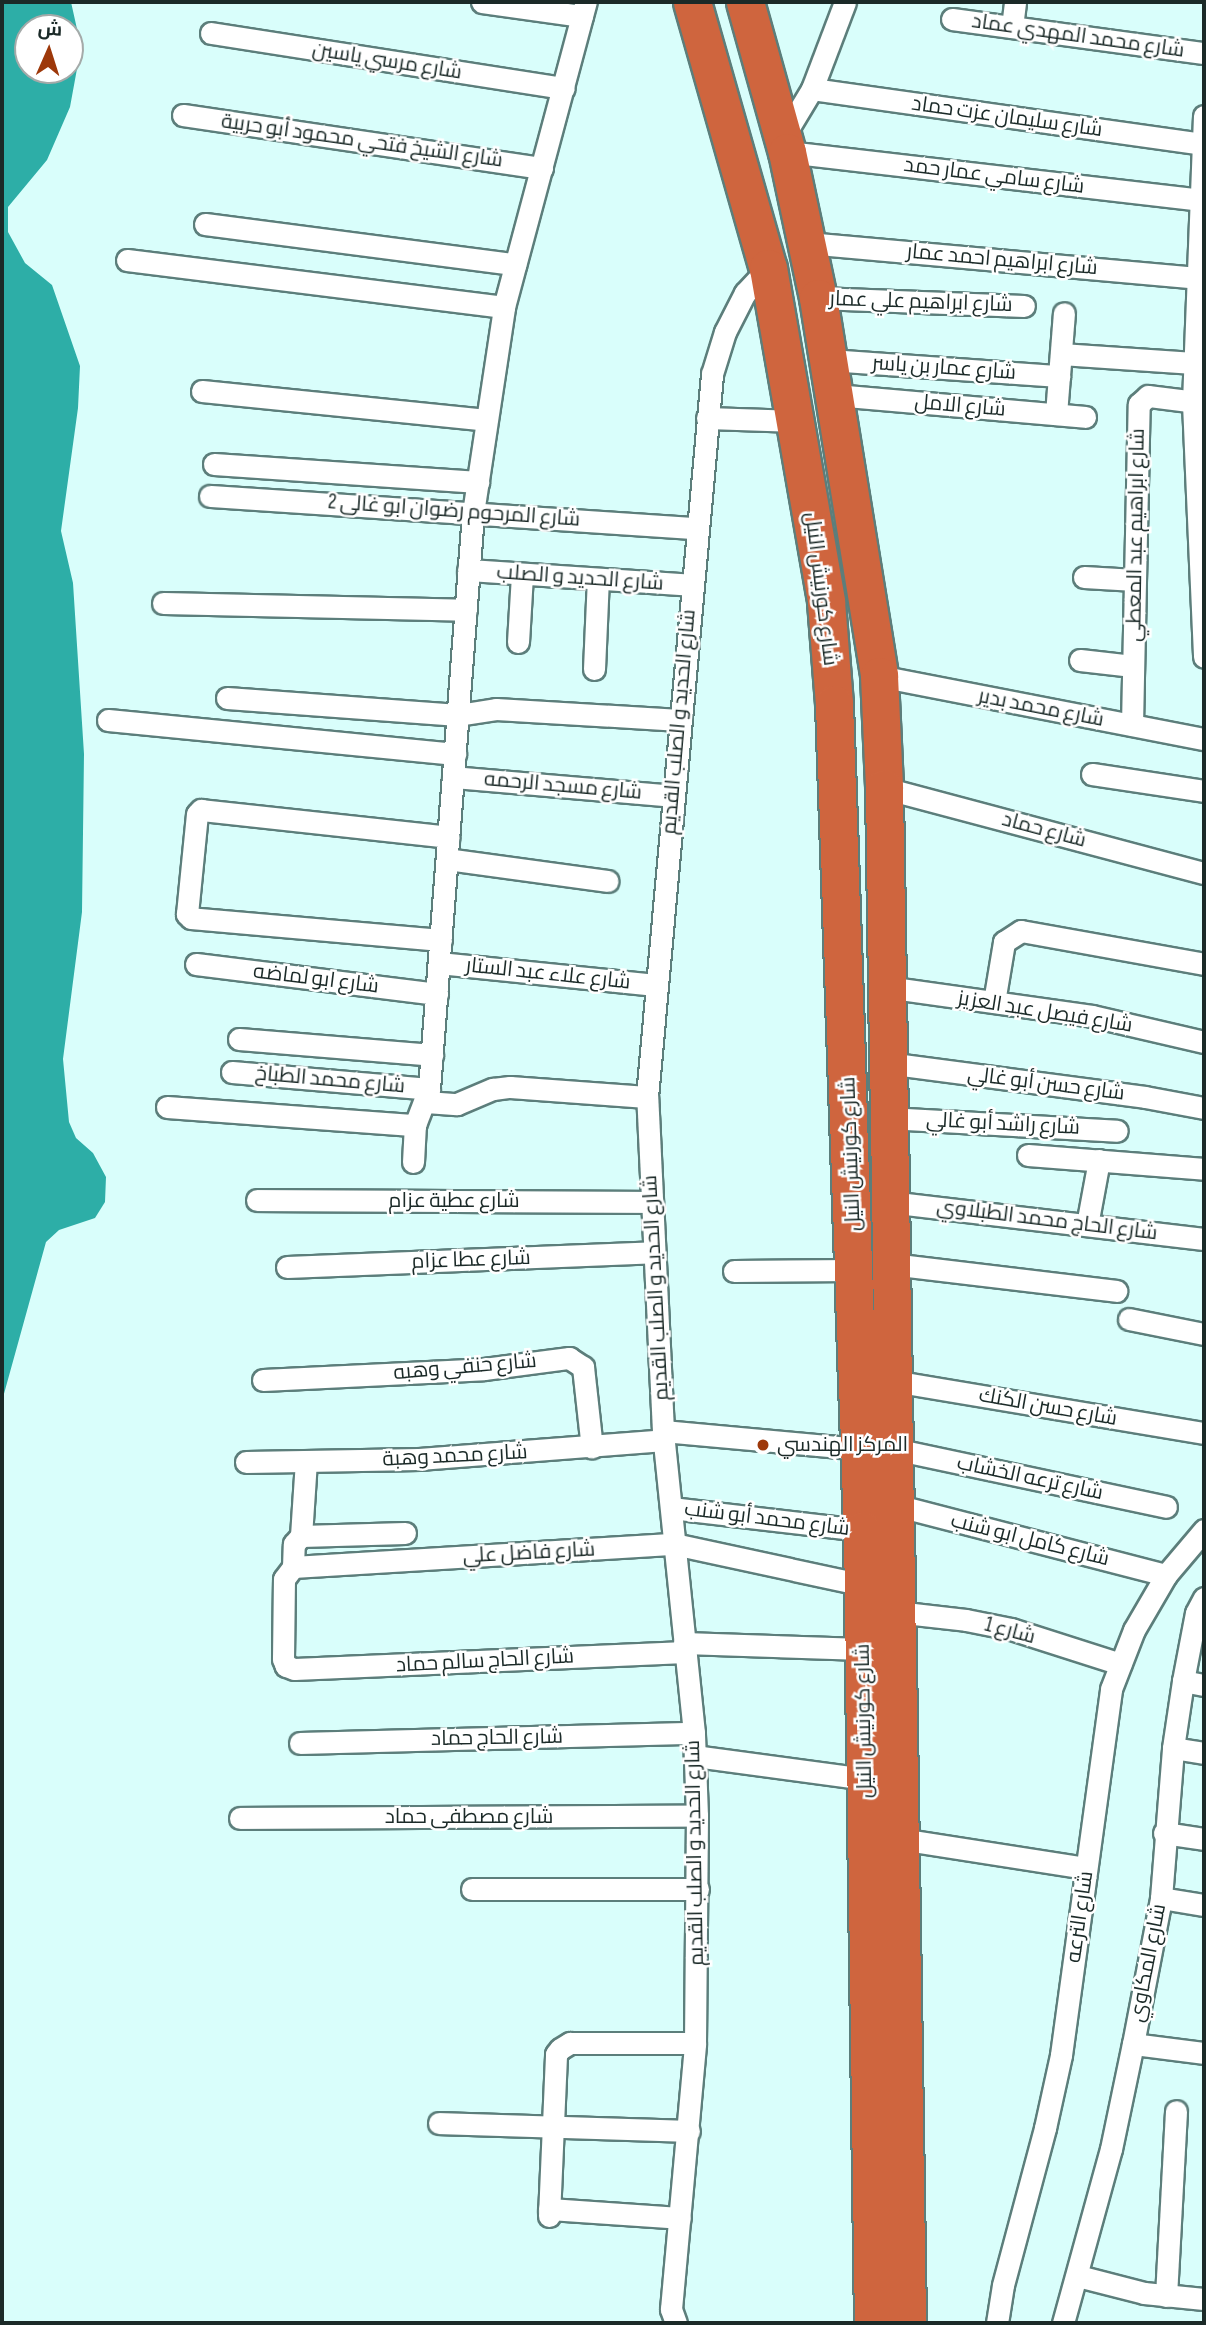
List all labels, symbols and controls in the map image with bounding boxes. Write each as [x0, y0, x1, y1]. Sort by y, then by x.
street label: شارع محمد المهدي عماد [970, 9, 1186, 63]
north arrow [14, 14, 84, 84]
text: ش [37, 17, 63, 42]
street label: شارع مرسي ياسين [310, 37, 464, 85]
street label: شارع سليمان عزت حماد [910, 91, 1104, 143]
street label: شارع الشيخ فتحي محمود أبو حربية [220, 109, 504, 173]
street label: شارع سامي عمار حمد [902, 152, 1086, 200]
street label: شارع ابراهيم احمد عمار [905, 239, 1099, 281]
street label: شارع ابراهيم علي عمار [829, 286, 1013, 318]
street label: شارع عمار بن ياسر [871, 350, 1017, 386]
street label: شارع الامل [913, 389, 1007, 423]
street label: شارع ابراهيم عبد المعطي [1122, 428, 1150, 642]
street label: شارع المرحوم رضوان ابو غالى 2 [327, 490, 581, 532]
street label: شارع كورنيش النيل [799, 511, 843, 667]
street label: شارع الحديد و الصلب [496, 560, 664, 596]
street label: شارع الحديد و الصلب القديم [657, 608, 701, 836]
street label: شارع محمد بدير [976, 683, 1106, 733]
street label: شارع مسجد الرحمه [483, 767, 643, 805]
street label: شارع حماد [999, 807, 1089, 853]
street label: شارع علاء عبد الستار [464, 953, 632, 995]
street label: شارع ابو لماضه [252, 959, 380, 999]
street label: شارع فيصل عبد العزيز [956, 986, 1134, 1038]
street label: شارع محمد الطباخ [254, 1061, 406, 1099]
street label: شارع حسن أبو غالي [966, 1062, 1126, 1106]
street label: شارع كورنيش النيل [836, 1076, 866, 1232]
street label: شارع راشد أبو غالي [925, 1107, 1081, 1141]
street label: شارع الحديد و الصلب القديم [638, 1174, 674, 1402]
street label: شارع عطية عزام [388, 1188, 520, 1214]
street label: شارع الحاج محمد الطبلاوي [935, 1194, 1159, 1246]
street label: شارع عطا عزام [411, 1245, 531, 1275]
street label: شارع حنفي وهبه [392, 1348, 538, 1386]
street label: شارع حسن الكنك [977, 1382, 1119, 1432]
place label: المركز الهندسي [777, 1432, 908, 1458]
marker: المركز الهندسي [755, 1437, 771, 1453]
street label: شارع محمد وهبة [382, 1440, 528, 1472]
street label: شارع ترعه الخشاب [955, 1450, 1105, 1506]
street label: شارع محمد أبو شنب [683, 1496, 851, 1542]
street label: شارع كامل ابو شنب [948, 1508, 1112, 1572]
street label: شارع فاضل علي [462, 1537, 596, 1569]
street label: شارع 1 [982, 1612, 1038, 1650]
street label: شارع الحاج سالم حماد [395, 1644, 575, 1678]
street label: شارع كورنيش النيل [850, 1644, 878, 1798]
street label: شارع الحاج حماد [431, 1724, 563, 1752]
street label: شارع الحديد و الصلب القديم [680, 1740, 710, 1966]
street label: شارع مصطفى حماد [385, 1804, 553, 1830]
street label: شارع الترعه [1061, 1869, 1099, 1965]
street label: شارع المكاوي [1124, 1902, 1172, 2024]

